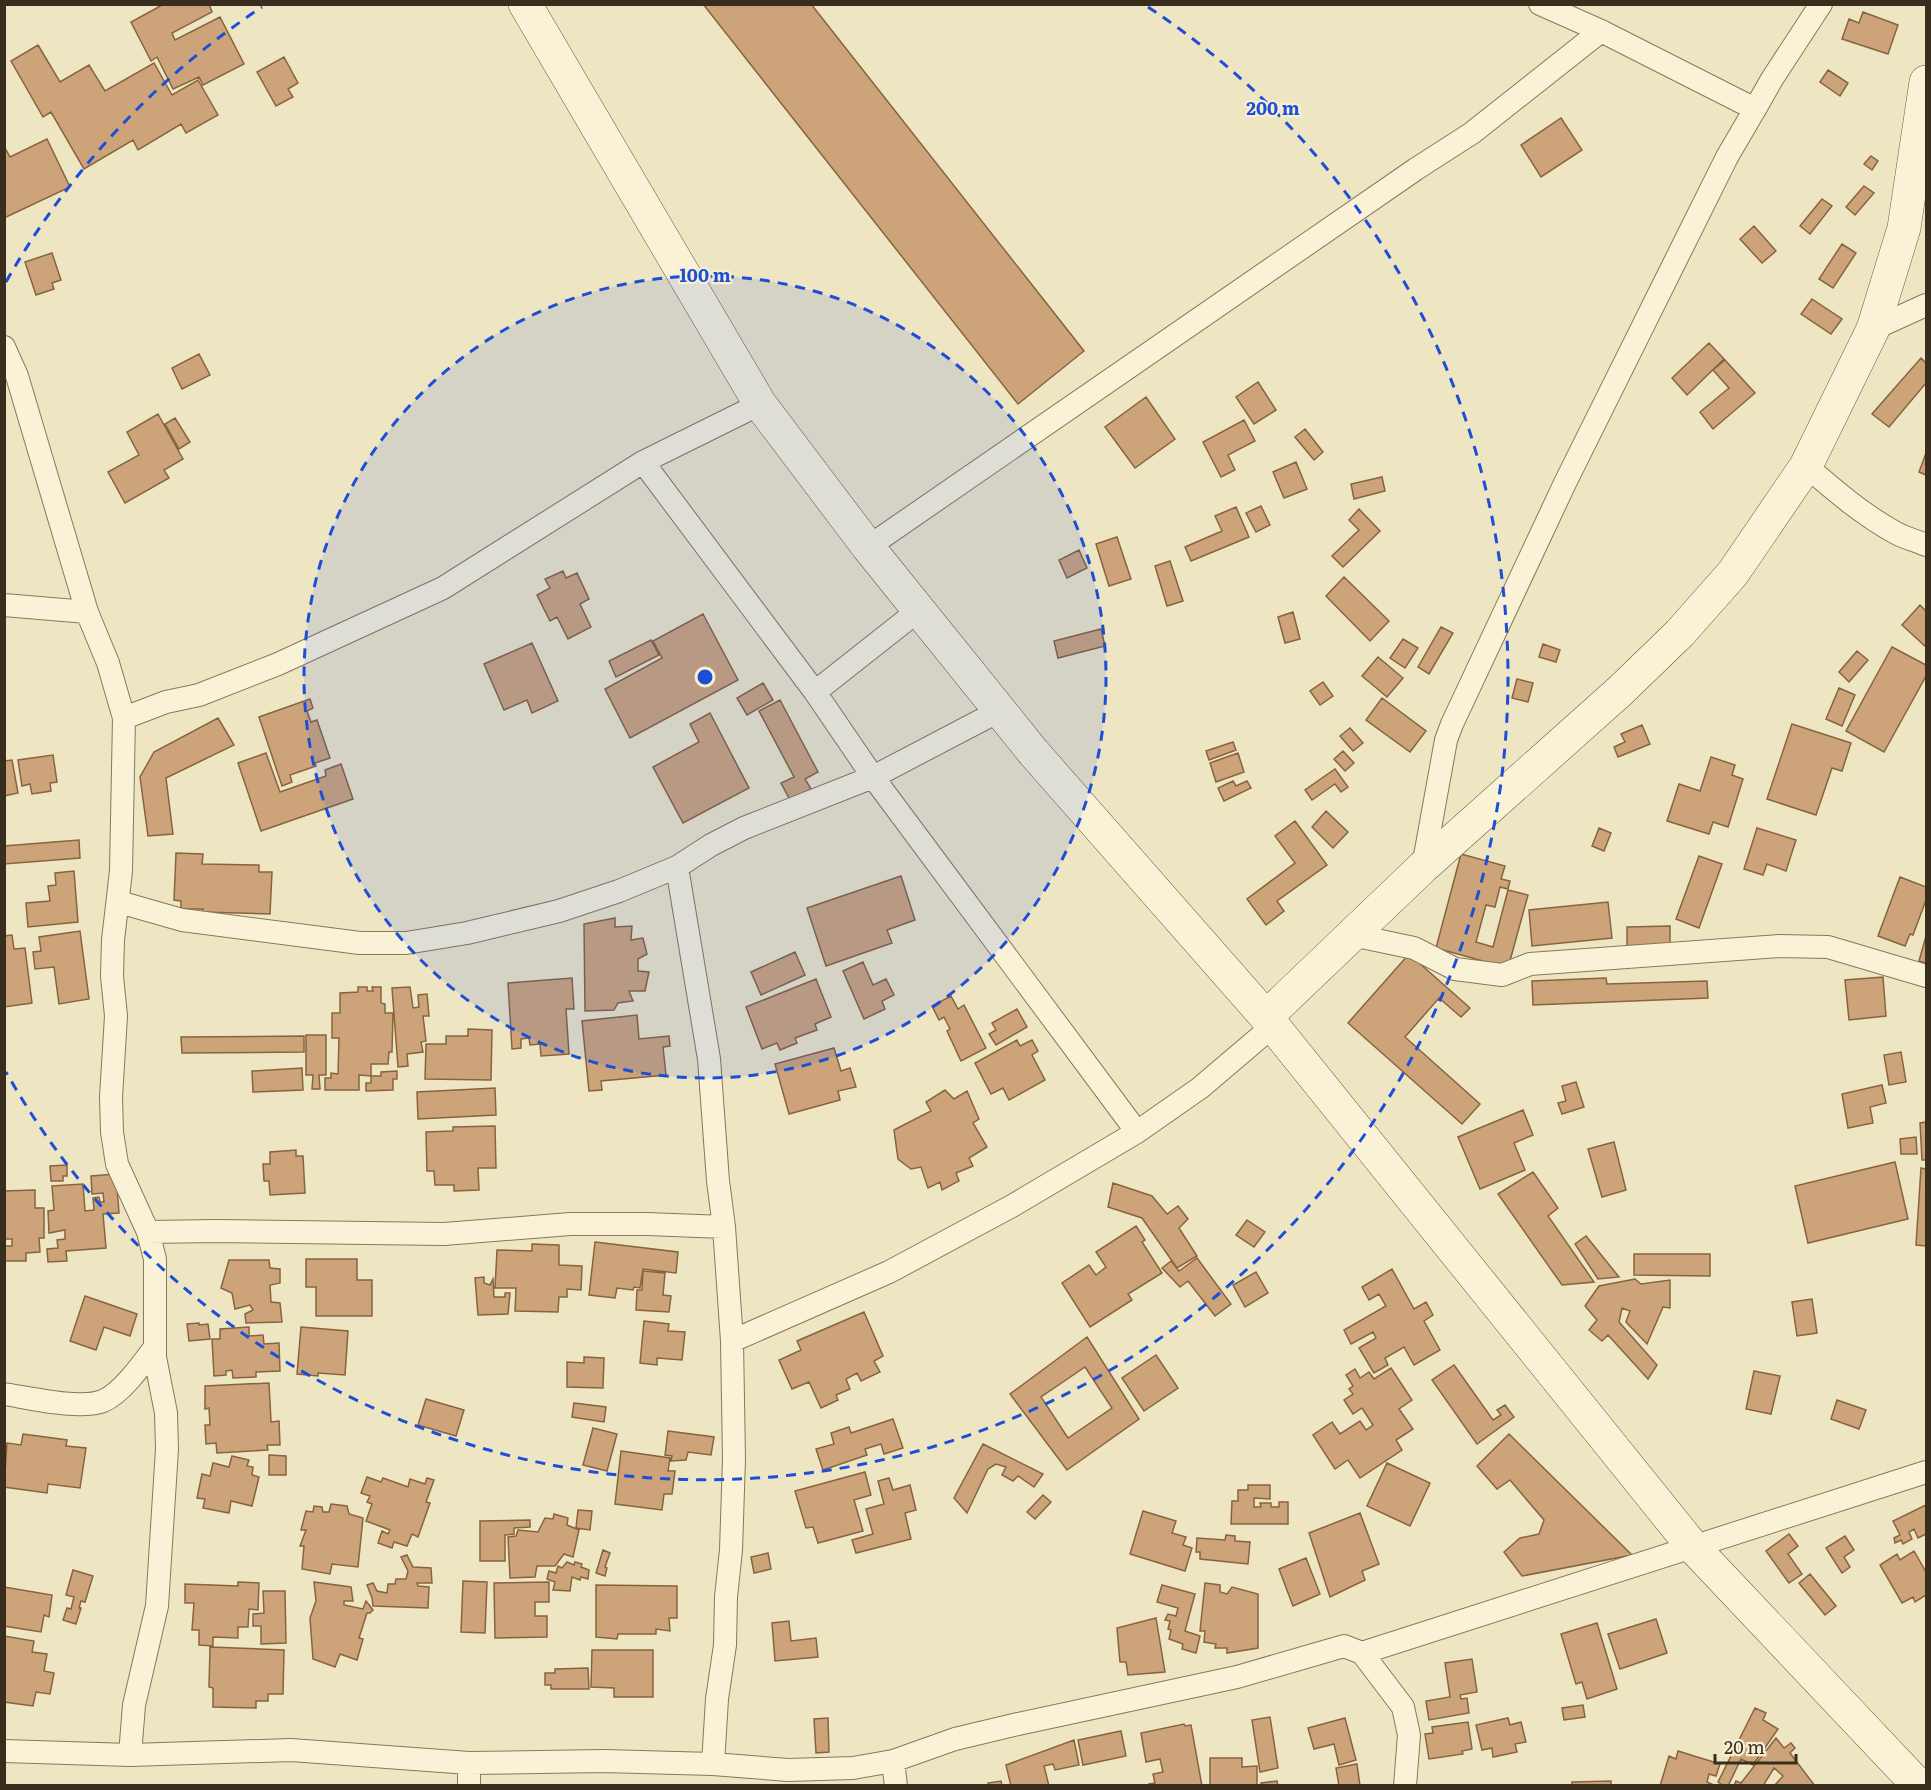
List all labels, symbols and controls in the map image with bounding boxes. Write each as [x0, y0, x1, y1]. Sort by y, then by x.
text: 200 m [1246, 94, 1300, 121]
text: 100 m [679, 261, 731, 288]
centre of rings [695, 667, 715, 687]
scale bar [1715, 1727, 1796, 1765]
text: 20 m [1724, 1733, 1765, 1760]

